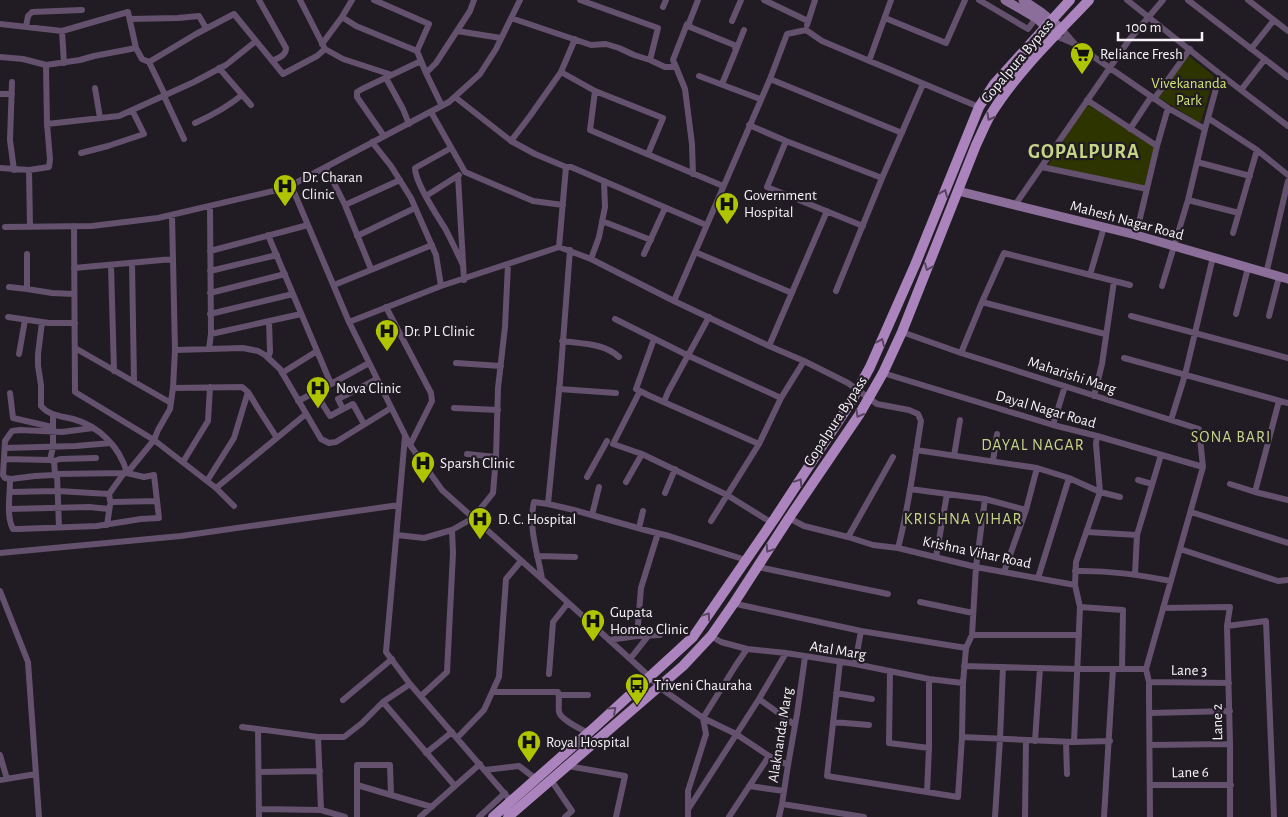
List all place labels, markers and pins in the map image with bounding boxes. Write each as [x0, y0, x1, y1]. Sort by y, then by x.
supermarket icon: Reliance Fresh [1069, 41, 1095, 75]
place label: Reliance Fresh [1100, 47, 1183, 62]
place label: Dr. Charan Clinic [302, 170, 363, 202]
hospital icon: Dr. Charan Clinic [272, 173, 298, 207]
place label: Government Hospital [744, 188, 817, 220]
hospital icon: Government Hospital [714, 191, 740, 225]
hospital icon: Dr. P L Clinic [374, 318, 400, 352]
place label: Dr. P L Clinic [404, 324, 475, 339]
hospital icon: Nova Clinic [305, 375, 331, 409]
place label: Nova Clinic [336, 381, 401, 396]
hospital icon: Sparsh Clinic [410, 450, 436, 484]
place label: Sparsh Clinic [440, 456, 515, 471]
hospital icon: D. C. Hospital [467, 506, 493, 540]
place label: D. C. Hospital [498, 512, 576, 527]
place label: Gupata Homeo Clinic [610, 605, 688, 637]
hospital icon: Gupata Homeo Clinic [580, 608, 606, 642]
bus stop icon: Triveni Chauraha [624, 672, 650, 706]
place label: Triveni Chauraha [654, 678, 752, 693]
hospital icon: Royal Hospital [516, 729, 542, 763]
place label: Royal Hospital [546, 735, 630, 750]

